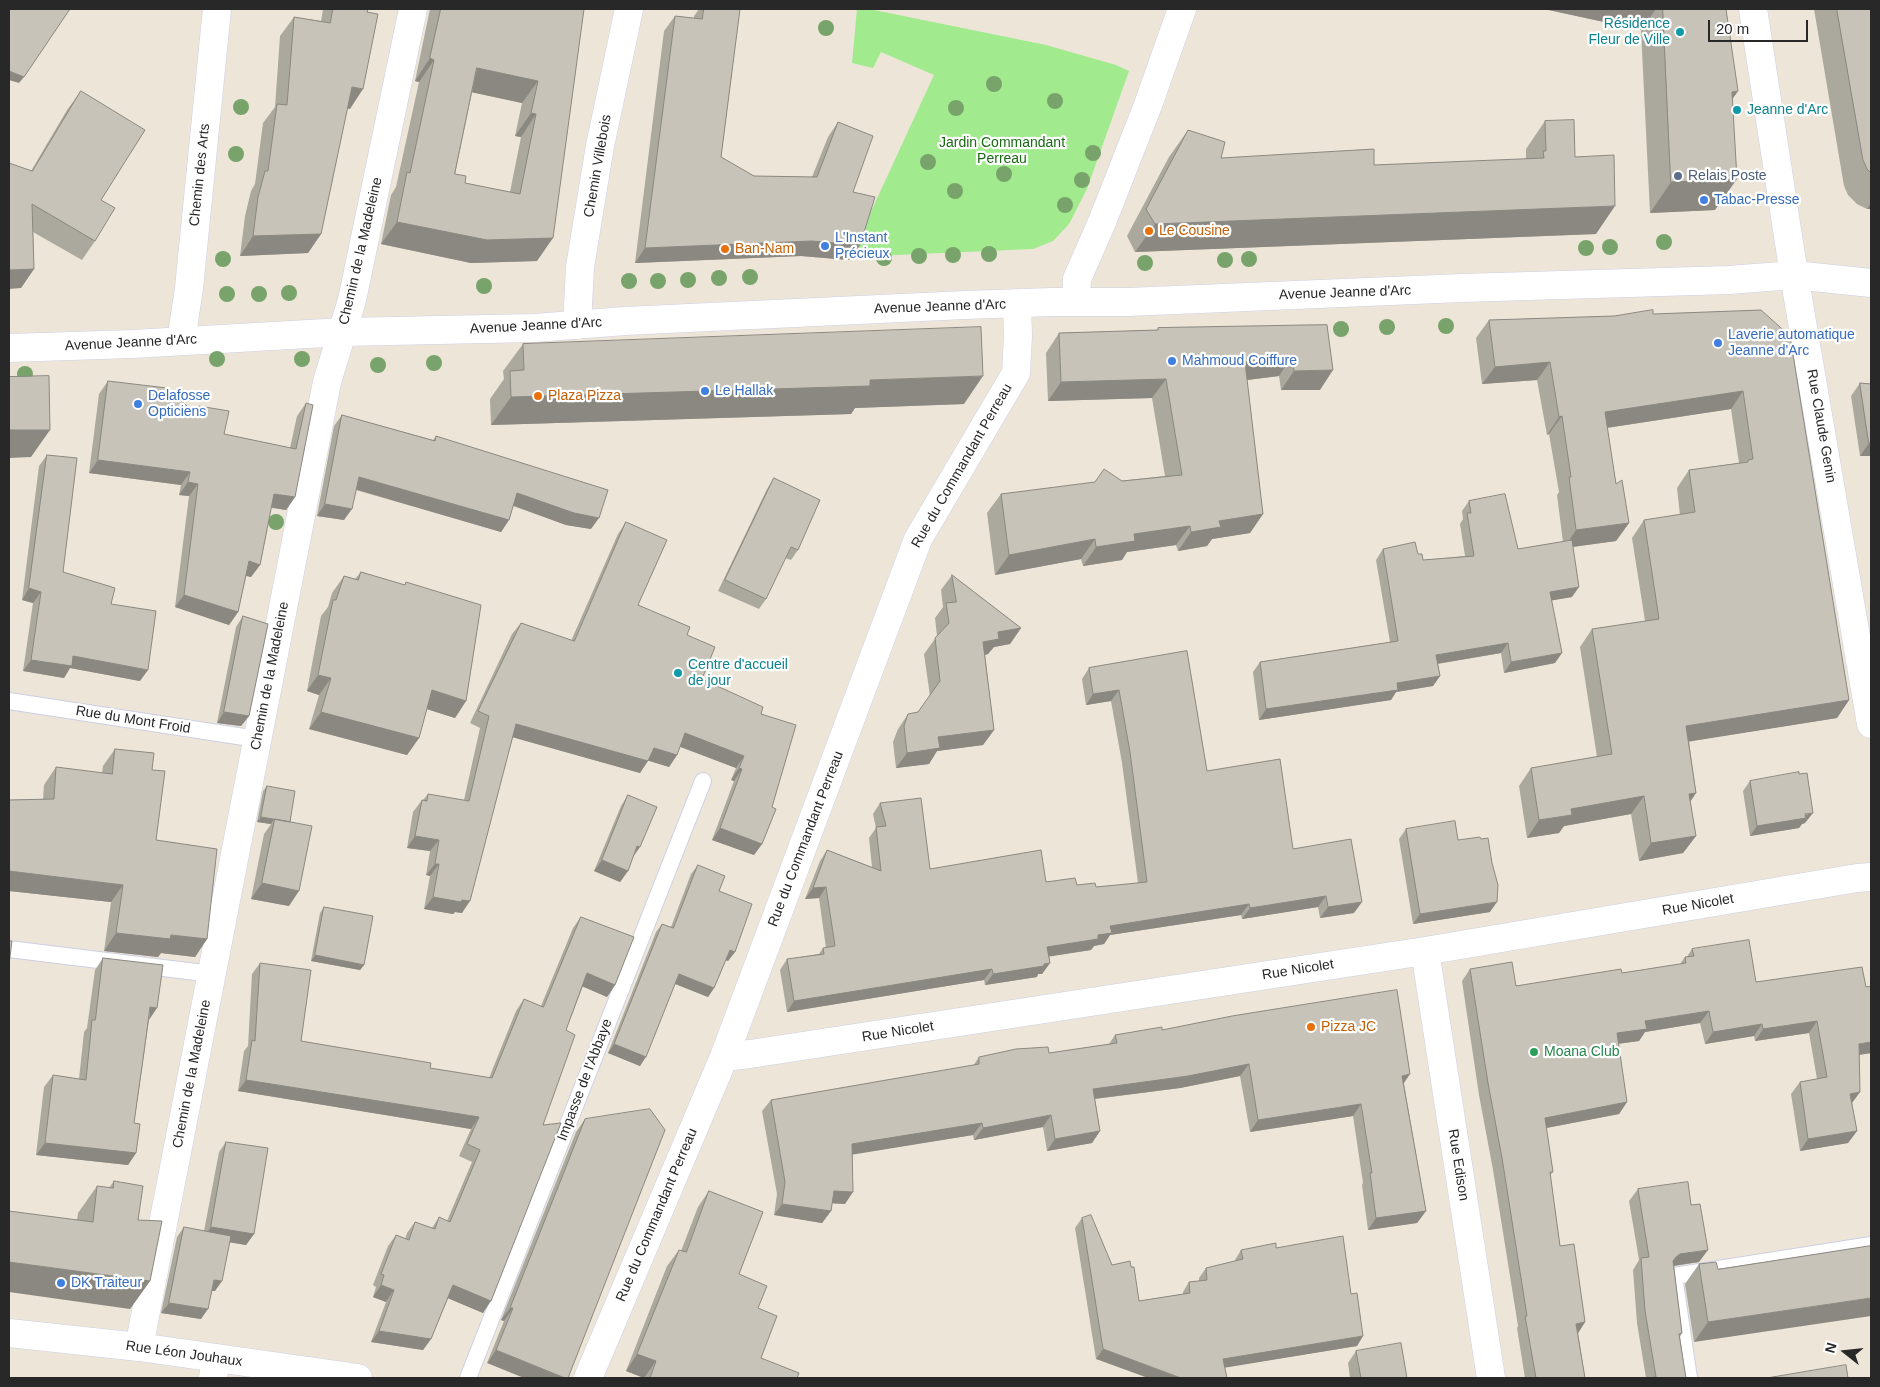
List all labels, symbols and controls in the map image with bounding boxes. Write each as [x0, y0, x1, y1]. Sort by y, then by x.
scale bar [1710, 10, 1810, 42]
place label: Résidence Fleur de Ville [1589, 16, 1670, 48]
text: 20 m [1716, 20, 1749, 37]
marker: Résidence Fleur de Ville [1674, 26, 1686, 38]
place label: Jeanne d'Arc [1747, 102, 1828, 118]
marker: Jeanne d'Arc [1731, 104, 1743, 116]
street label: Chemin Villebois [581, 113, 615, 219]
street label: Chemin des Arts [186, 123, 214, 227]
park label: Jardin Commandant Perreau [939, 135, 1065, 168]
place label: Relais Poste [1688, 168, 1767, 184]
marker: Relais Poste [1672, 170, 1684, 182]
street label: Chemin de la Madeleine [336, 176, 386, 326]
place label: Tabac-Presse [1714, 192, 1800, 208]
marker: Tabac-Presse [1698, 194, 1710, 206]
place label: Le Cousine [1159, 223, 1230, 239]
marker: Le Cousine [1143, 225, 1155, 237]
place label: L'Instant Précieux [835, 230, 889, 262]
marker: L'Instant Précieux [819, 240, 831, 252]
place label: Ban-Nam [735, 241, 794, 257]
marker: Ban-Nam [719, 243, 731, 255]
street label: Avenue Jeanne d'Arc [1279, 282, 1411, 304]
street label: Avenue Jeanne d'Arc [874, 296, 1006, 318]
street label: Avenue Jeanne d'Arc [469, 314, 603, 338]
place label: Laverie automatique Jeanne d'Arc [1728, 327, 1855, 360]
street label: Avenue Jeanne d'Arc [64, 331, 198, 355]
marker: Laverie automatique Jeanne d'Arc [1712, 337, 1724, 349]
place label: Mahmoud Coiffure [1182, 353, 1297, 369]
marker: Mahmoud Coiffure [1166, 355, 1178, 367]
street label: Rue Claude Genin [1803, 368, 1839, 484]
street label: Rue du Commandant Perreau [908, 381, 1016, 551]
place label: Le Hallak [715, 383, 773, 399]
marker: Le Hallak [699, 385, 711, 397]
place label: Delafosse Opticiens [148, 388, 210, 421]
place label: Plaza Pizza [548, 388, 621, 404]
marker: Plaza Pizza [532, 390, 544, 402]
marker: Delafosse Opticiens [132, 398, 144, 410]
street label: Chemin de la Madeleine [247, 600, 293, 752]
place label: Centre d'accueil de jour [688, 657, 788, 690]
marker: Centre d'accueil de jour [672, 667, 684, 679]
street label: Rue du Mont Froid [74, 703, 192, 737]
street label: Rue du Commandant Perreau [765, 749, 847, 929]
street label: Rue Nicolet [1661, 890, 1735, 920]
street label: Rue Nicolet [1261, 956, 1335, 984]
street label: Chemin de la Madeleine [169, 998, 215, 1150]
street label: Impasse de l'Abbaye [554, 1017, 616, 1143]
street label: Rue Nicolet [861, 1018, 935, 1046]
place label: Pizza JC [1321, 1019, 1376, 1035]
marker: Pizza JC [1305, 1021, 1317, 1033]
place label: Moana Club [1544, 1044, 1619, 1060]
marker: Moana Club [1528, 1046, 1540, 1058]
street label: Rue du Commandant Perreau [613, 1126, 701, 1304]
street label: Rue Edison [1444, 1128, 1472, 1202]
place label: DK Traiteur [71, 1275, 142, 1291]
marker: DK Traiteur [55, 1277, 67, 1289]
north arrow [1820, 1327, 1870, 1377]
street label: Rue Léon Jouhaux [125, 1338, 243, 1370]
text: N [1821, 1341, 1840, 1355]

